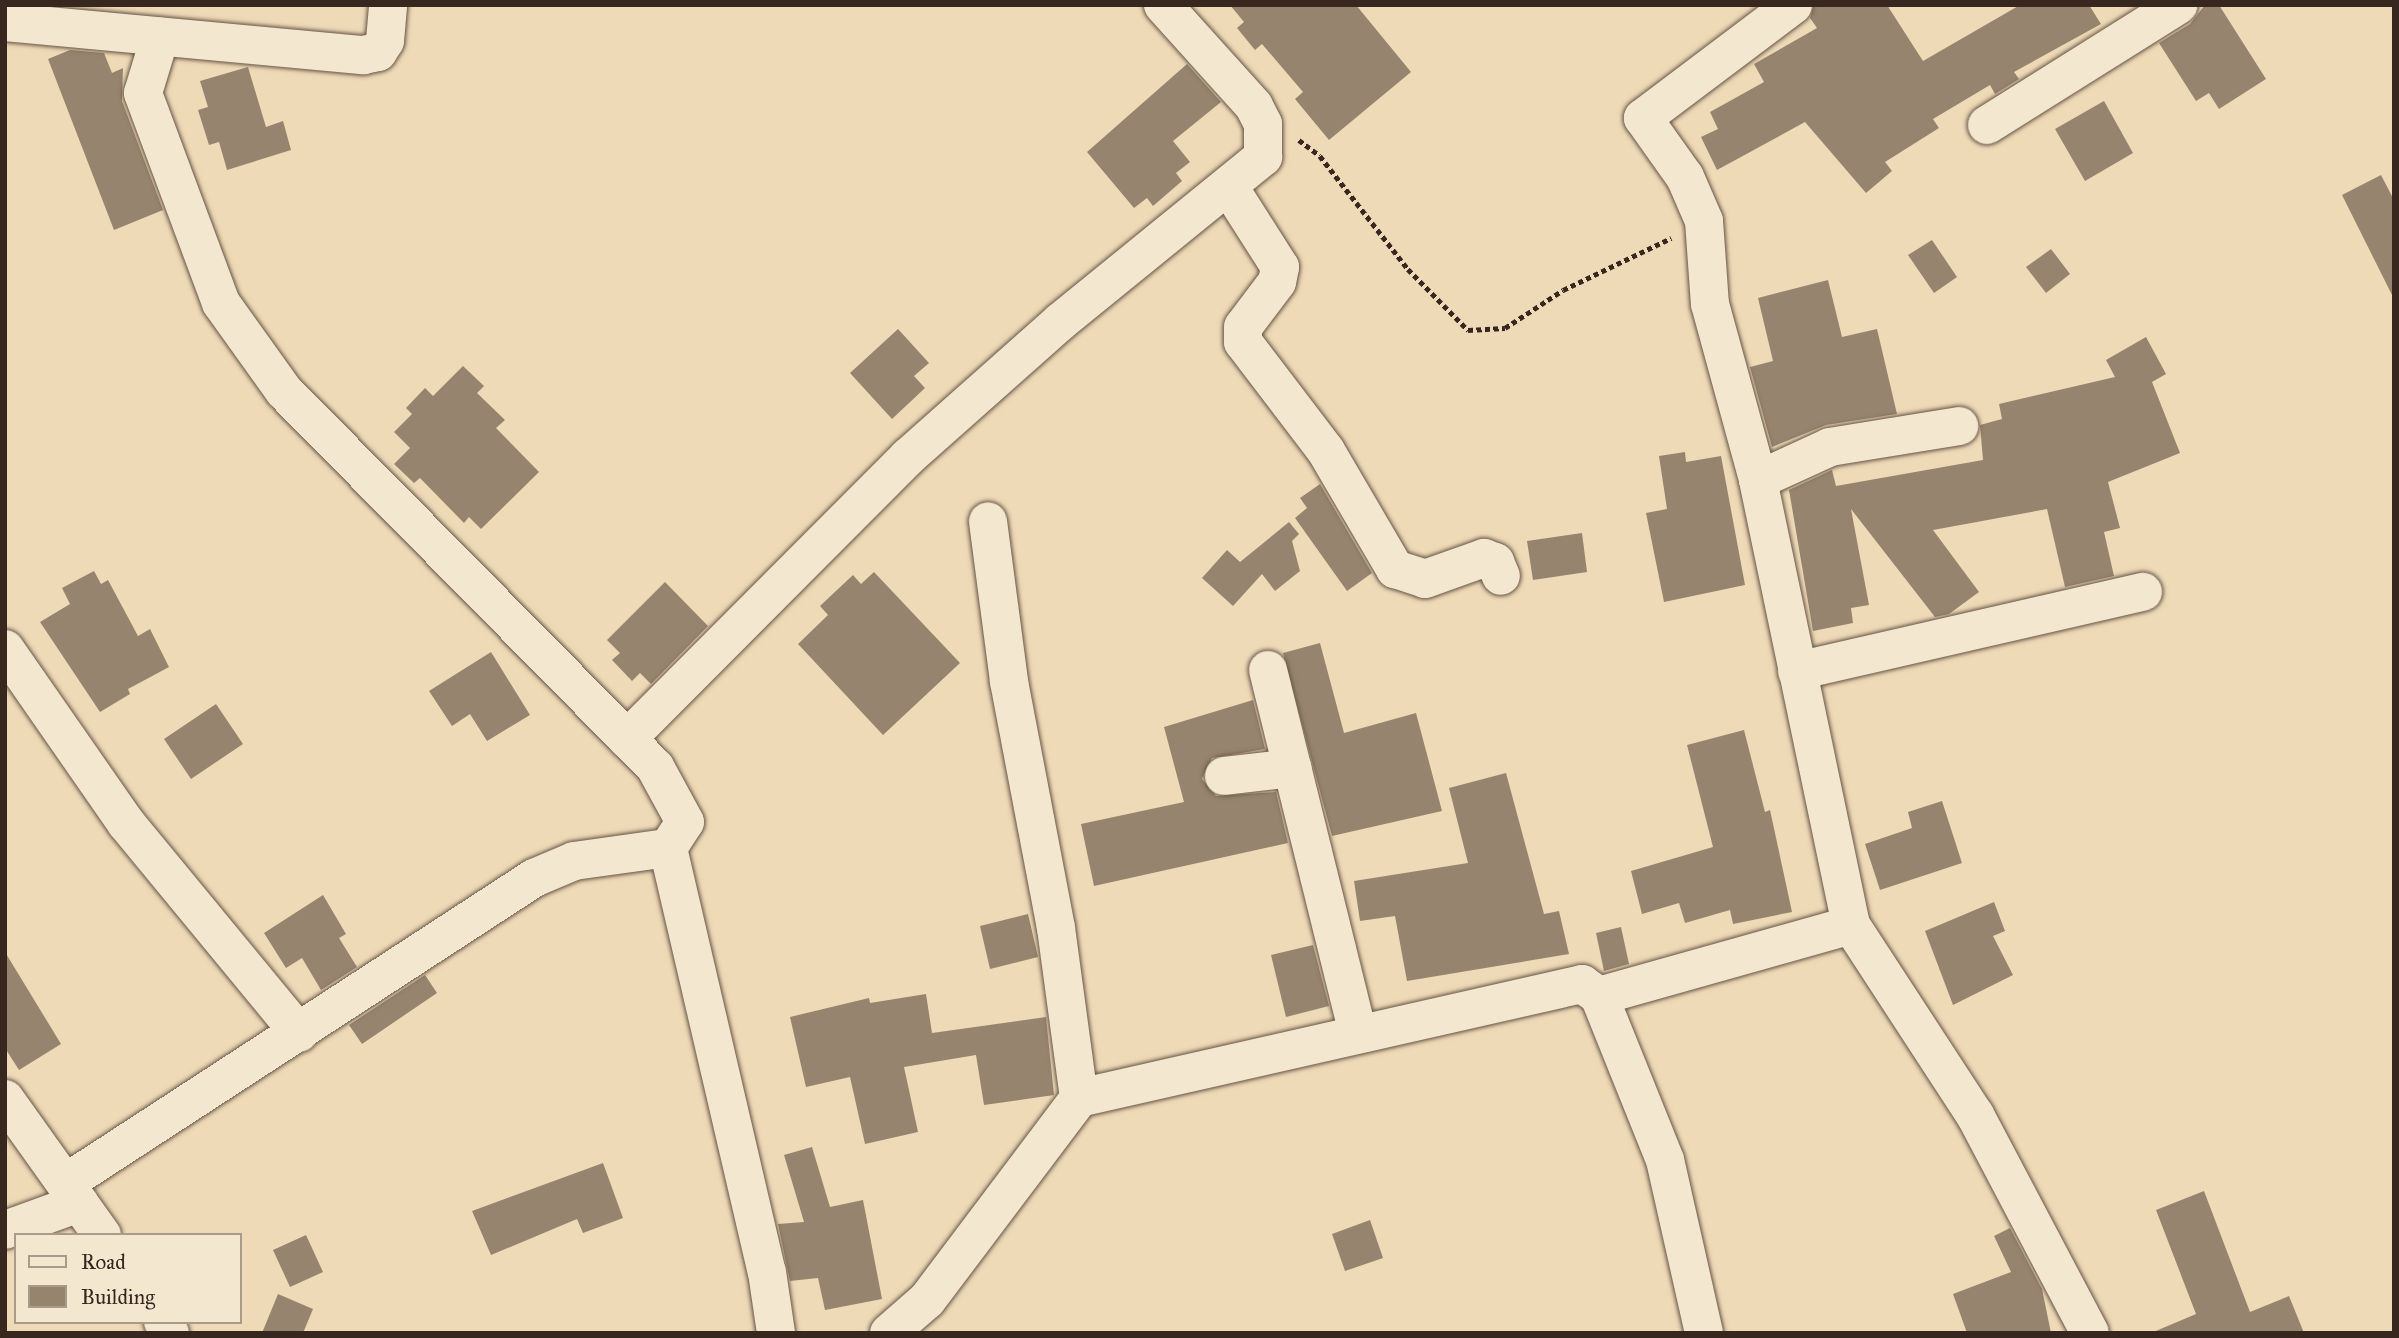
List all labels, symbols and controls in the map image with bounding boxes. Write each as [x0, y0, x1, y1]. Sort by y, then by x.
legend [14, 1233, 242, 1324]
text: Road [81, 1249, 126, 1275]
text: Building [81, 1284, 155, 1310]

